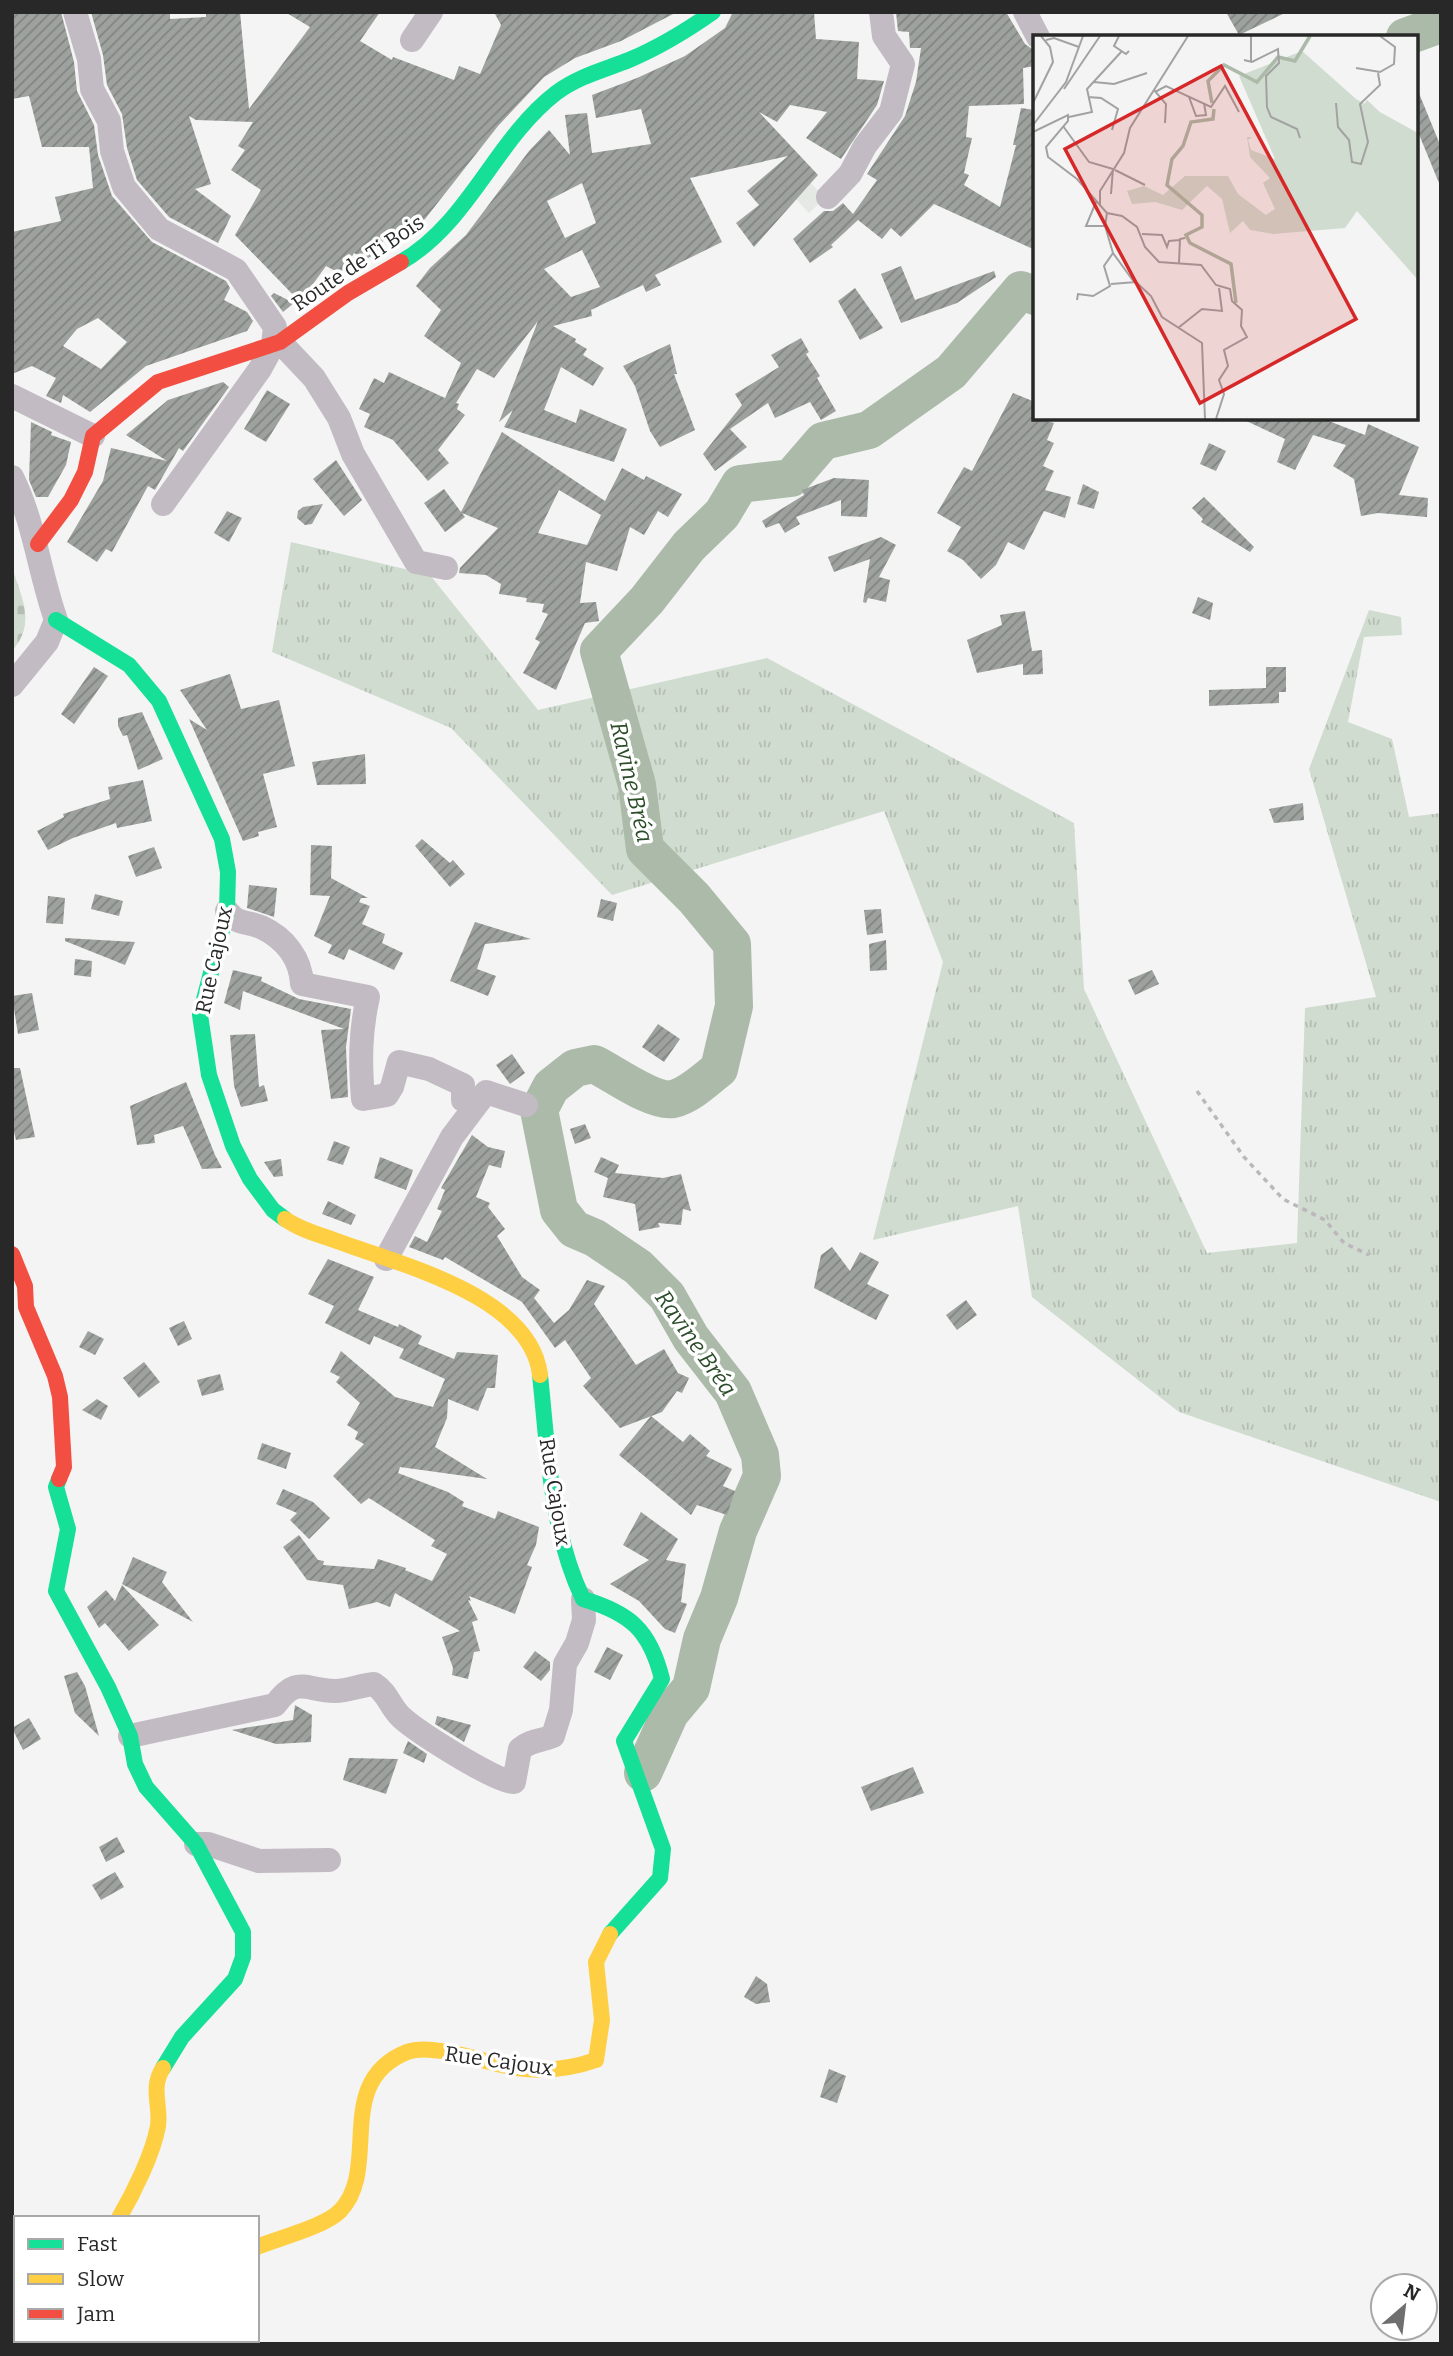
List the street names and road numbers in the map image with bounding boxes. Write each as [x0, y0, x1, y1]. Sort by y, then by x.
street label: Route de Ti Bois [287, 209, 429, 317]
street label: Rue Cajoux [190, 904, 238, 1016]
street label: Rue Cajoux [534, 1436, 576, 1548]
street label: Rue Cajoux [443, 2041, 555, 2082]

